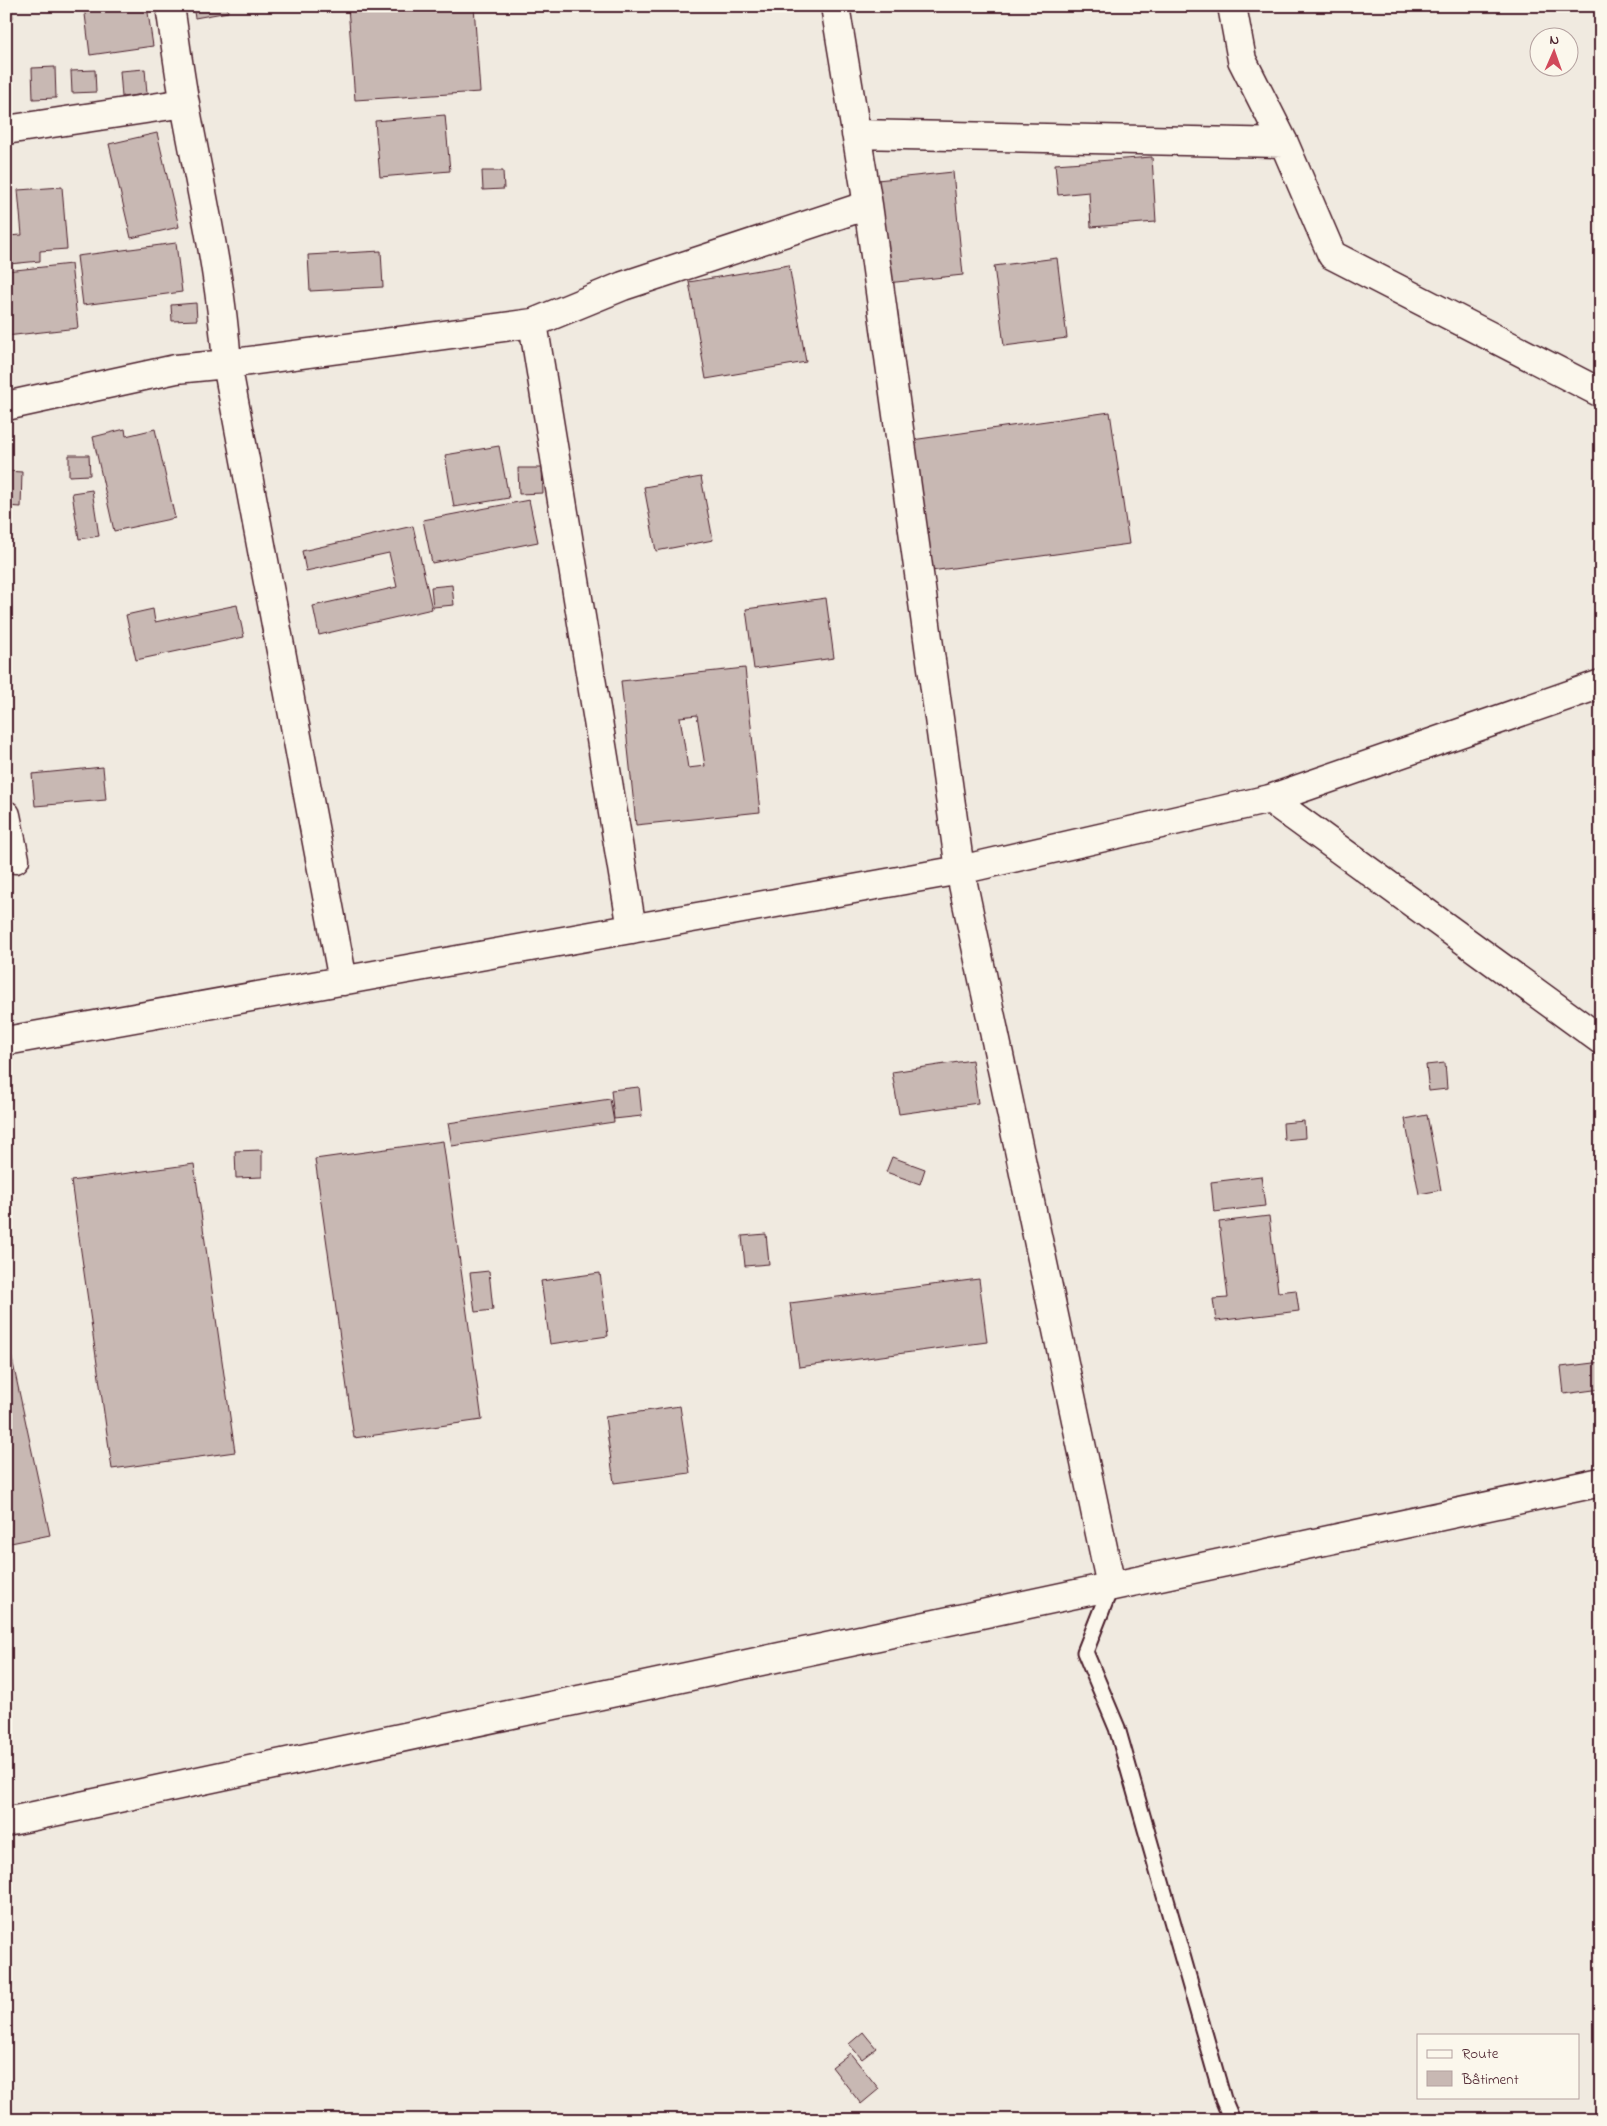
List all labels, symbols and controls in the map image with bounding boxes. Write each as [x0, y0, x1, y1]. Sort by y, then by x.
north arrow [1530, 28, 1580, 78]
text: N [1549, 30, 1559, 51]
legend [1417, 2034, 1580, 2098]
text: Route [1462, 2043, 1499, 2065]
text: Bâtiment [1461, 2069, 1519, 2091]

